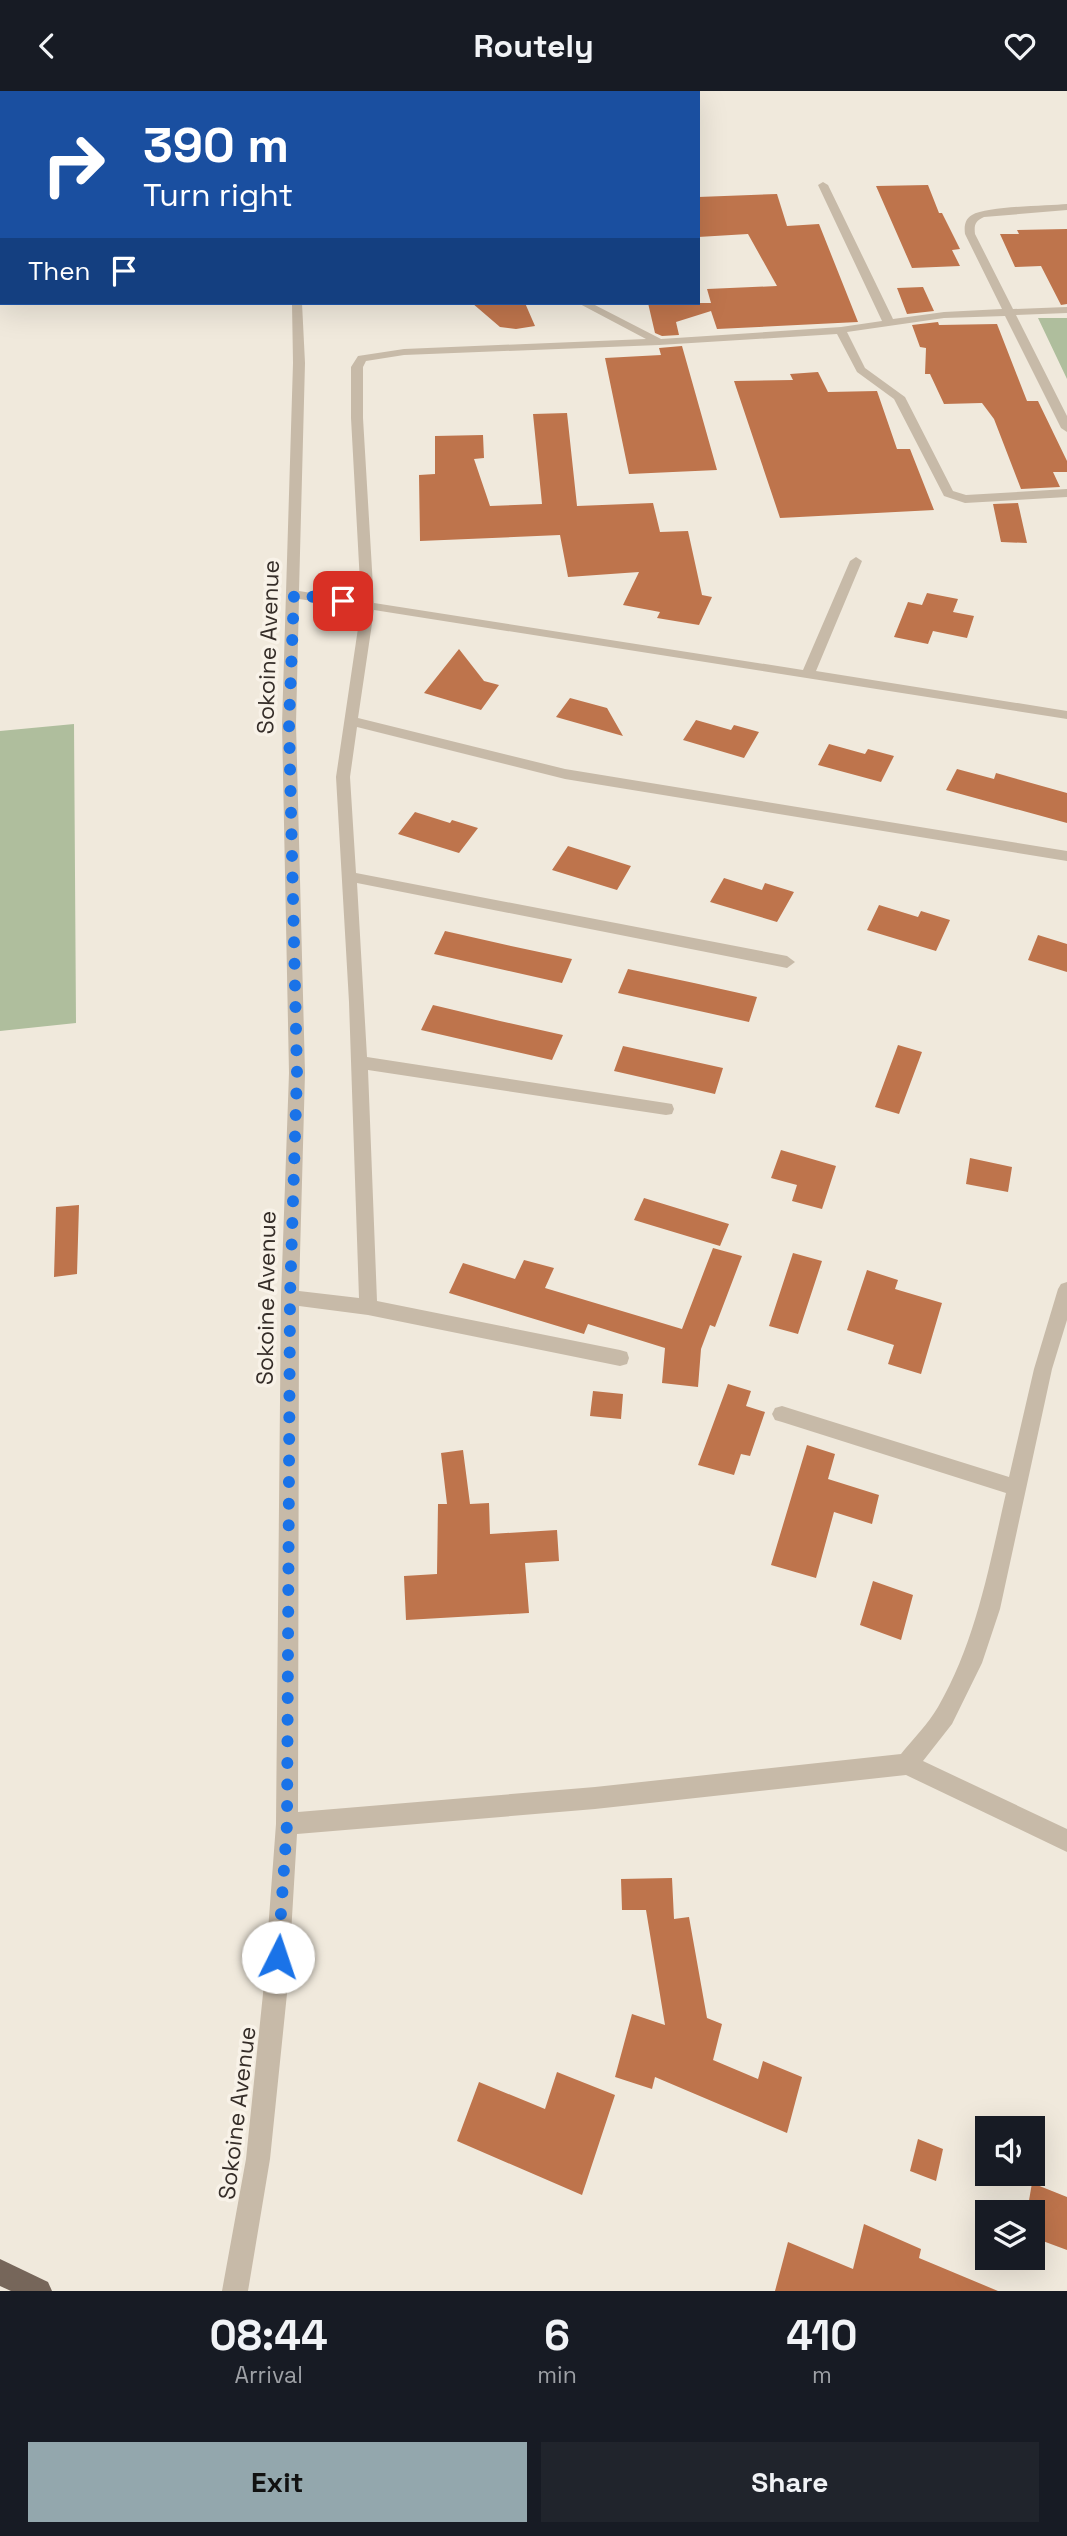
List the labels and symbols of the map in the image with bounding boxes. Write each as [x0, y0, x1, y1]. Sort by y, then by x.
street label: Sokoine Avenue [250, 559, 286, 735]
pin [313, 571, 373, 631]
street label: Sokoine Avenue [249, 1211, 283, 1385]
position arrow [241, 1920, 315, 1994]
street label: Sokoine Avenue [211, 2025, 263, 2201]

